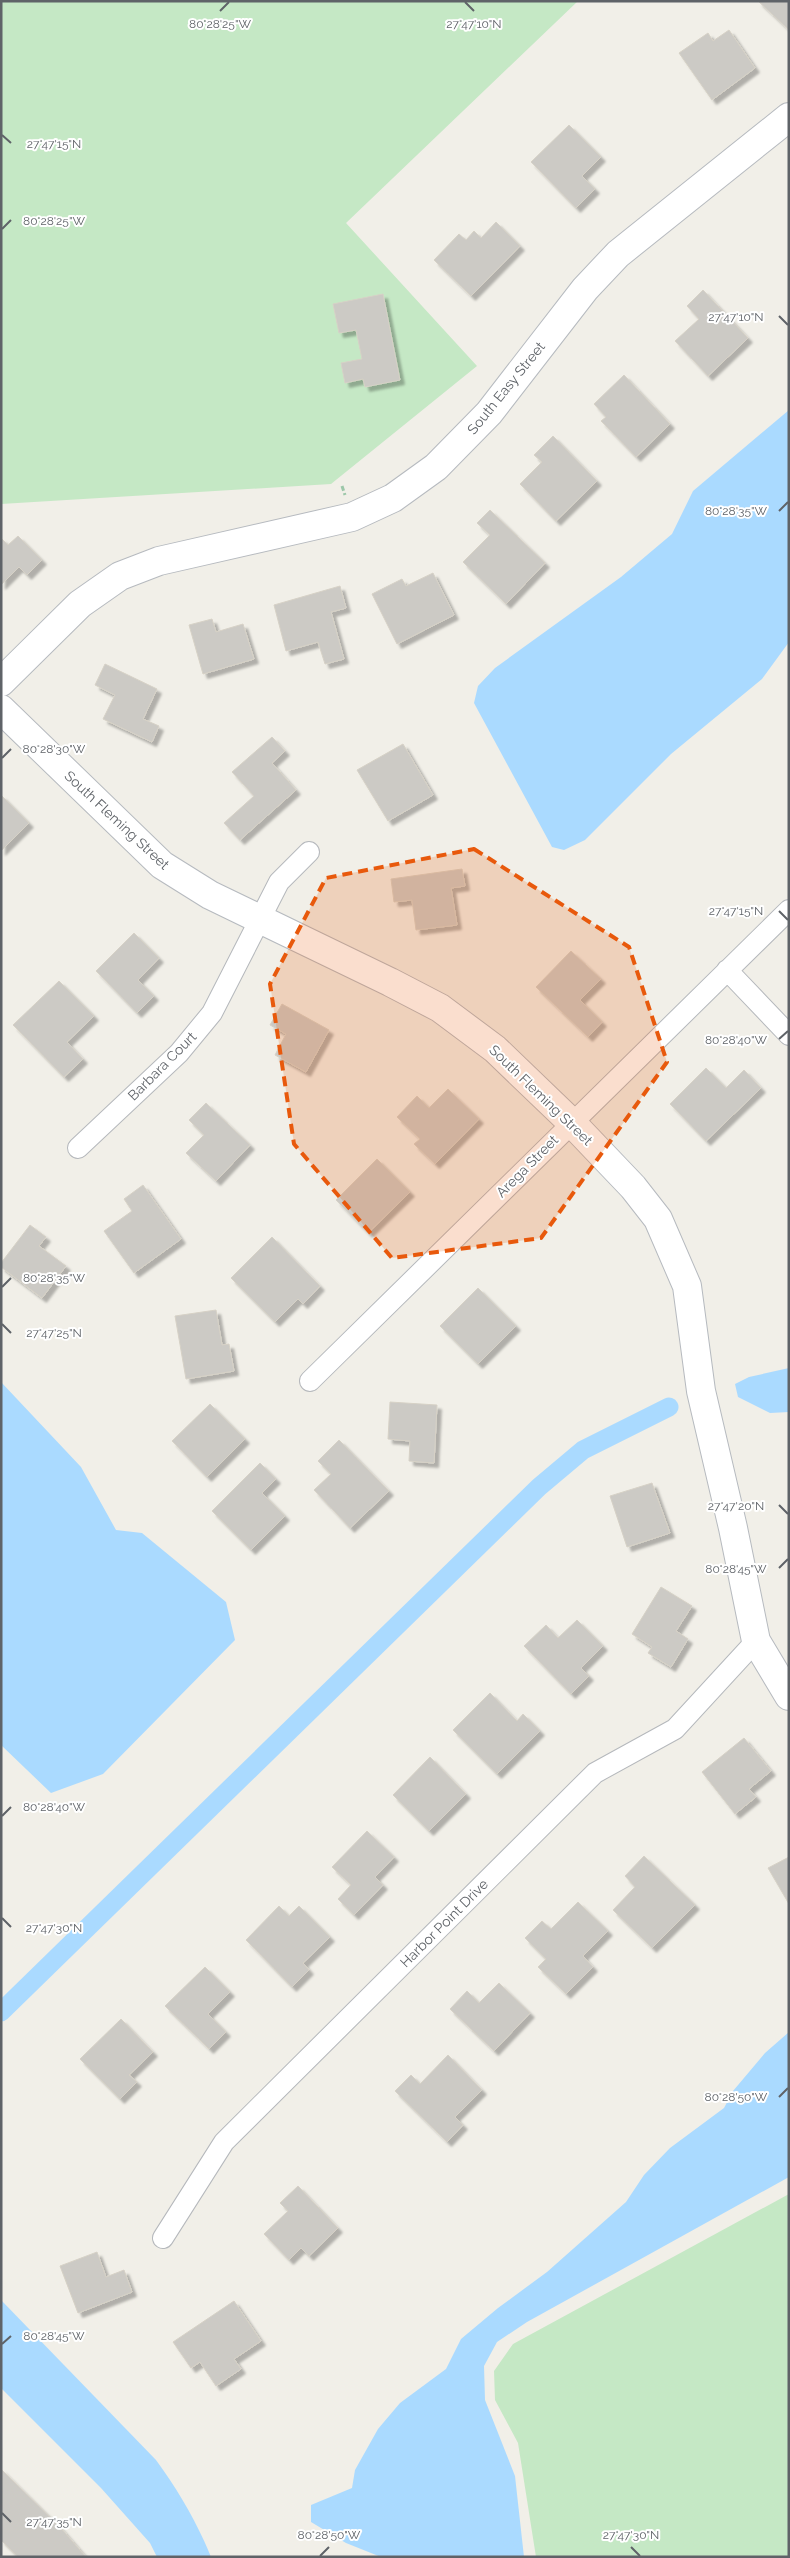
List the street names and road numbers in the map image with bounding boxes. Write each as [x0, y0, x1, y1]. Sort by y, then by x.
street label: South Easy Street [464, 338, 548, 437]
street label: South Fleming Street [61, 767, 173, 873]
street label: Barbara Court [124, 1028, 200, 1104]
street label: South Fleming Street [486, 1042, 596, 1149]
street label: Arega Street [493, 1131, 562, 1200]
street label: Harbor Point Drive [397, 1876, 491, 1970]

